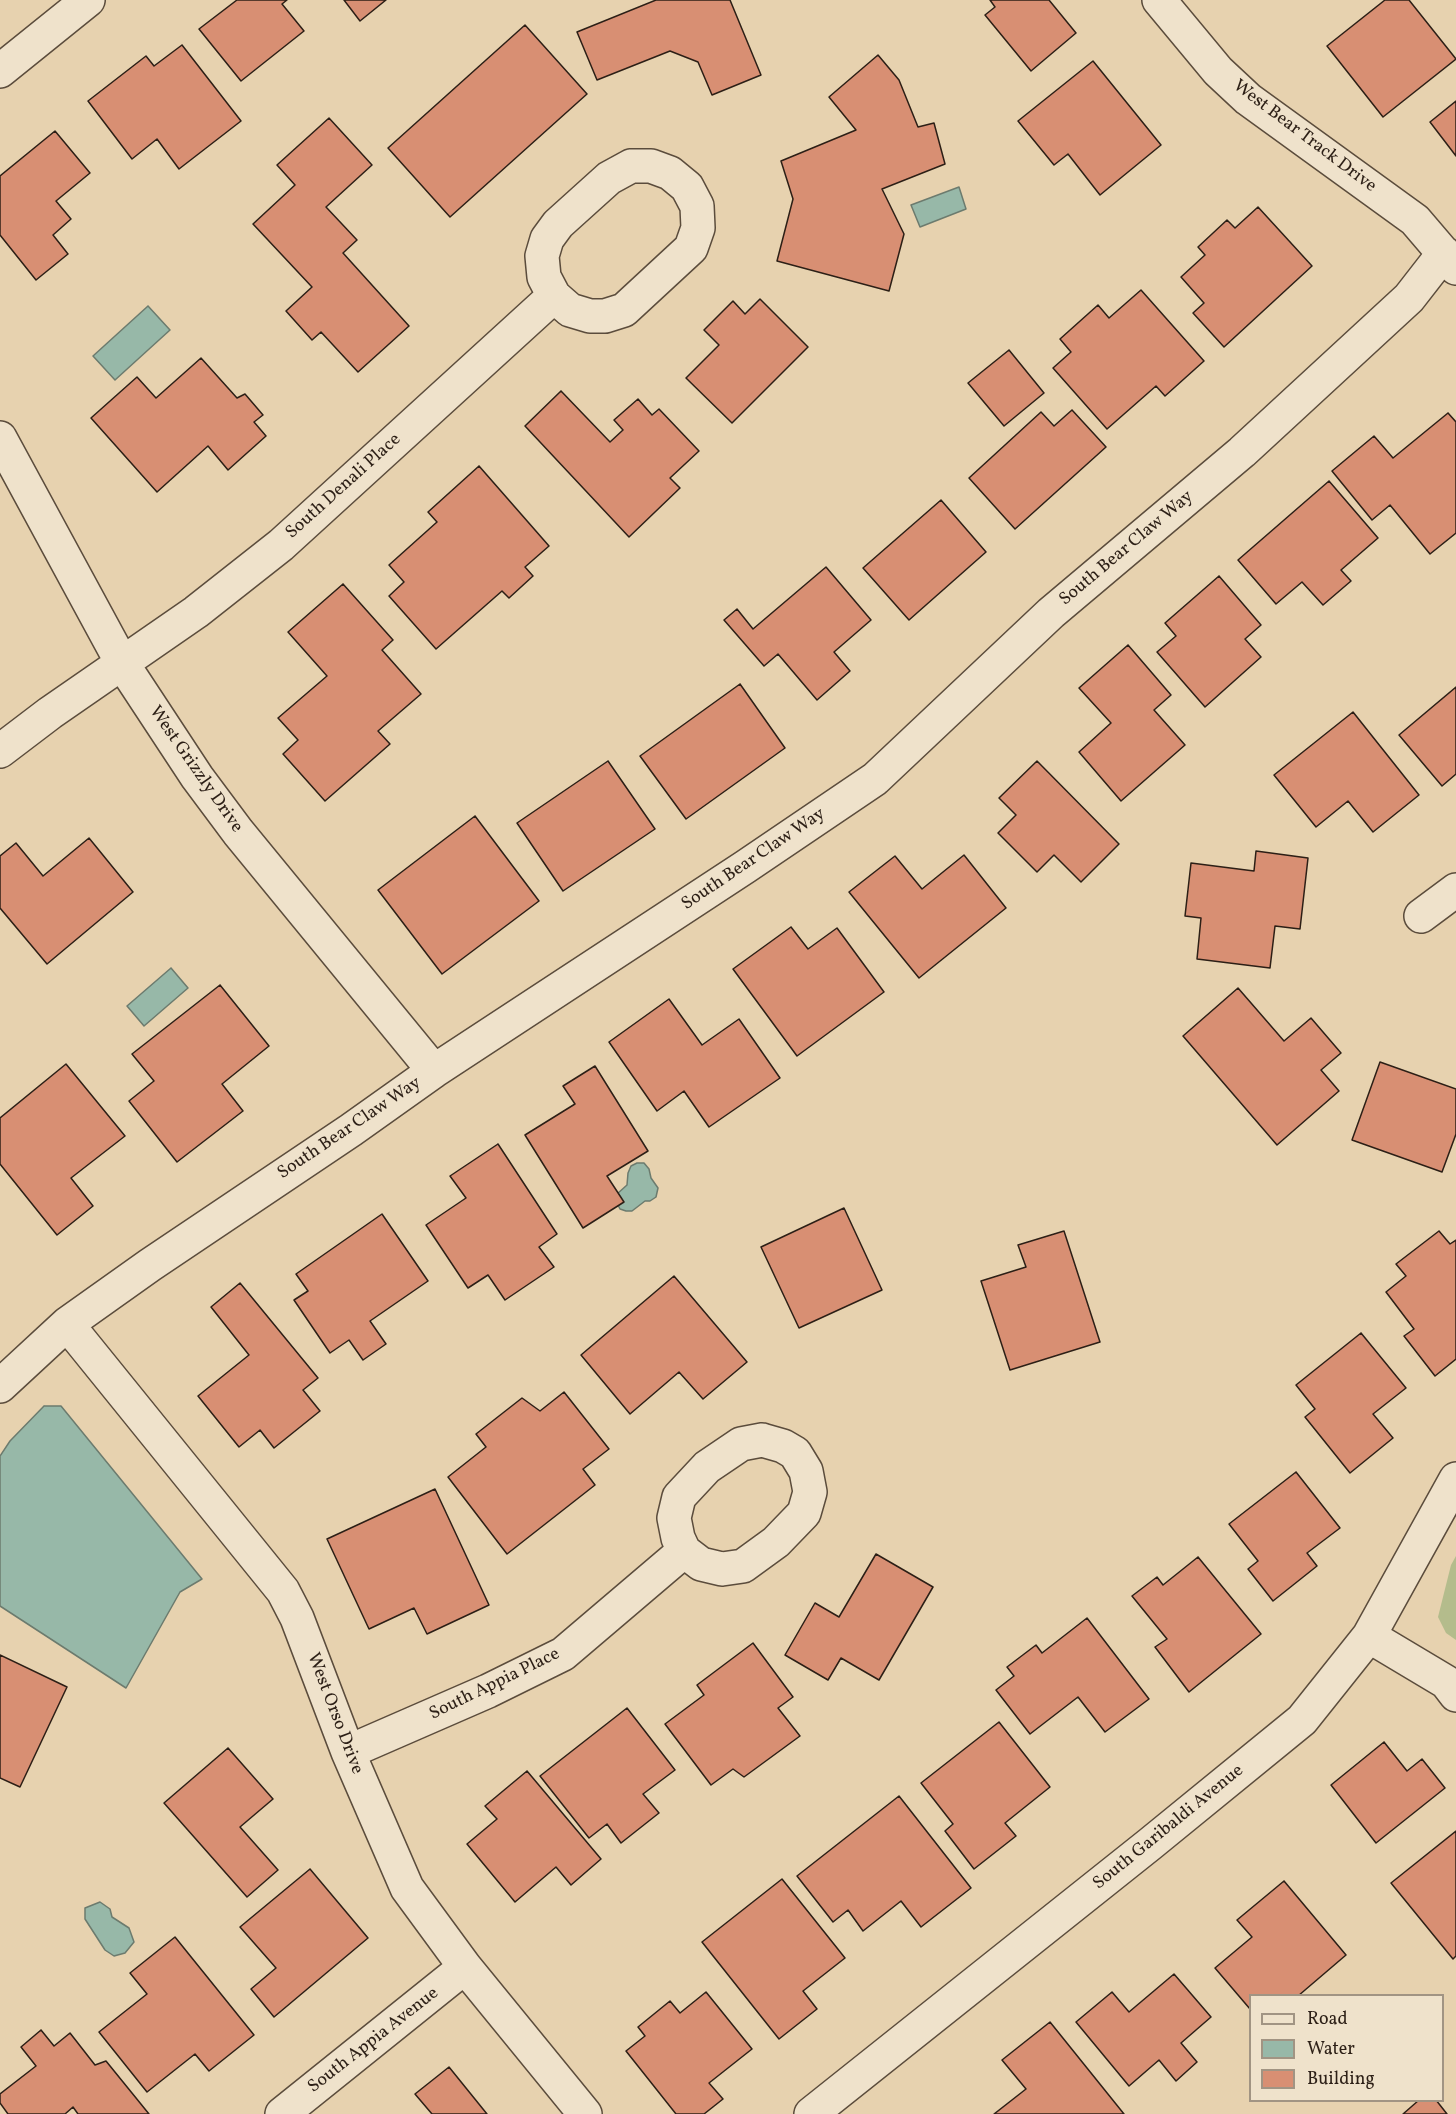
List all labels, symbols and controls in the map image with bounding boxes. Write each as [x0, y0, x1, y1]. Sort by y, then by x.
street label: West Bear Track Drive [1228, 76, 1380, 198]
street label: South Denali Place [282, 430, 406, 544]
street label: South Bear Claw Way [1056, 487, 1198, 611]
street label: West Grizzly Drive [143, 703, 247, 837]
street label: South Bear Claw Way [678, 804, 830, 916]
street label: South Bear Claw Way [274, 1073, 426, 1185]
street label: South Appia Place [426, 1644, 564, 1726]
street label: West Orso Drive [301, 1650, 367, 1778]
street label: South Garibaldi Avenue [1089, 1761, 1249, 1895]
street label: South Appia Avenue [304, 1983, 444, 2099]
legend [1249, 1994, 1444, 2102]
text: Road [1307, 2007, 1348, 2032]
text: Water [1307, 2037, 1355, 2062]
text: Building [1307, 2067, 1375, 2092]

